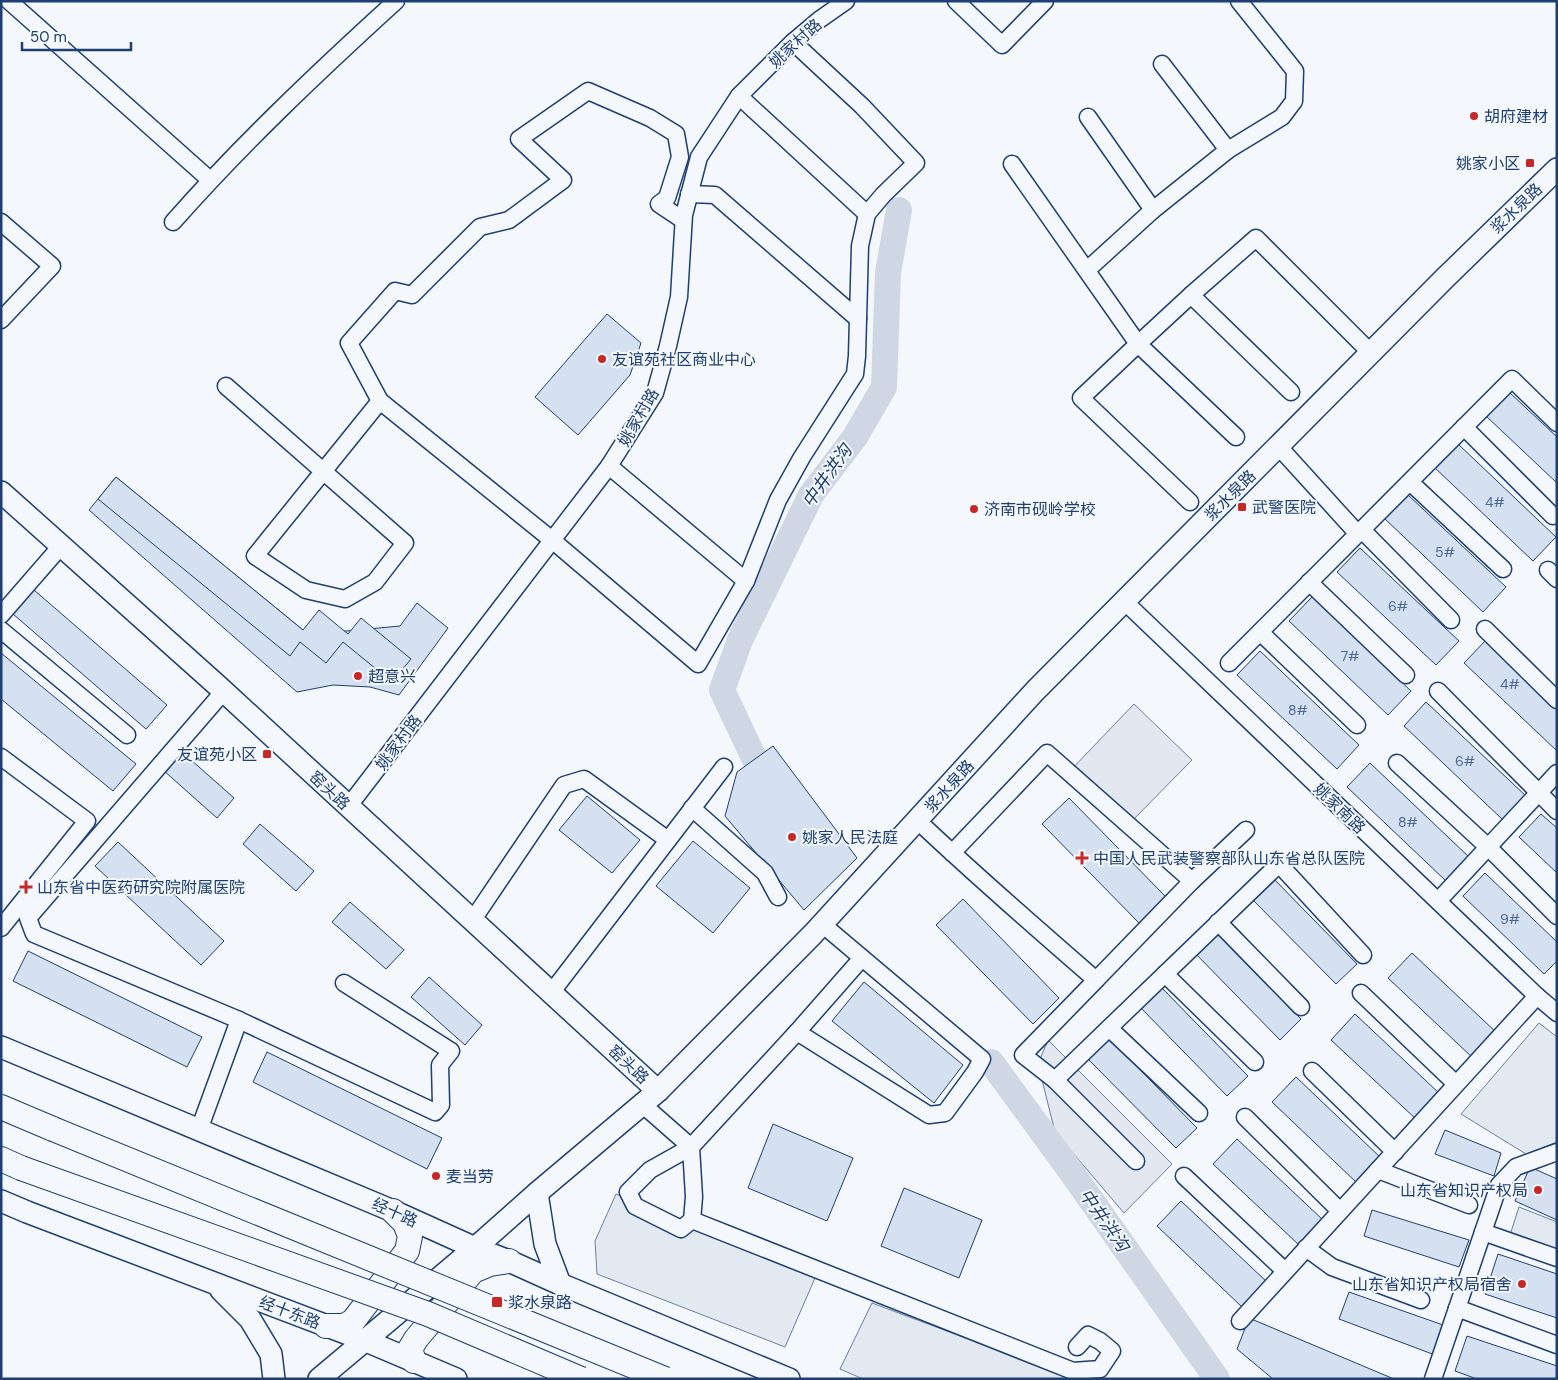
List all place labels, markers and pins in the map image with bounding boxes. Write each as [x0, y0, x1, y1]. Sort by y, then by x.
place label: 胡府建材 [1484, 106, 1548, 127]
marker: 胡府建材 [1468, 110, 1480, 122]
place label: 姚家小区 [1456, 153, 1520, 174]
marker: 姚家小区 [1524, 157, 1536, 169]
place label: 友谊苑社区商业中心 [612, 349, 756, 370]
marker: 友谊苑社区商业中心 [596, 353, 608, 365]
place label: 武警医院 [1252, 497, 1316, 518]
place label: 济南市砚岭学校 [984, 499, 1096, 520]
marker: 武警医院 [1236, 501, 1248, 513]
marker: 济南市砚岭学校 [968, 503, 980, 515]
place label: 超意兴 [368, 666, 416, 687]
marker: 超意兴 [352, 670, 364, 682]
place label: 友谊苑小区 [177, 744, 257, 765]
marker: 友谊苑小区 [261, 748, 273, 760]
place label: 姚家人民法庭 [802, 827, 898, 848]
marker: 姚家人民法庭 [786, 831, 798, 843]
place label: 中国人民武装警察部队山东省总队医院 [1093, 848, 1365, 869]
marker: 中国人民武装警察部队山东省总队医院 [1075, 851, 1089, 865]
place label: 山东省中医药研究院附属医院 [37, 877, 245, 898]
marker: 山东省中医药研究院附属医院 [19, 880, 33, 894]
place label: 麦当劳 [446, 1166, 494, 1187]
marker: 麦当劳 [430, 1170, 442, 1182]
place label: 山东省知识产权局 [1400, 1180, 1528, 1201]
marker: 山东省知识产权局 [1532, 1184, 1544, 1196]
place label: 山东省知识产权局宿舍 [1352, 1274, 1512, 1295]
marker: 山东省知识产权局宿舍 [1516, 1278, 1528, 1290]
place label: 浆水泉路 [508, 1292, 572, 1313]
marker: 浆水泉路 [490, 1295, 504, 1309]

